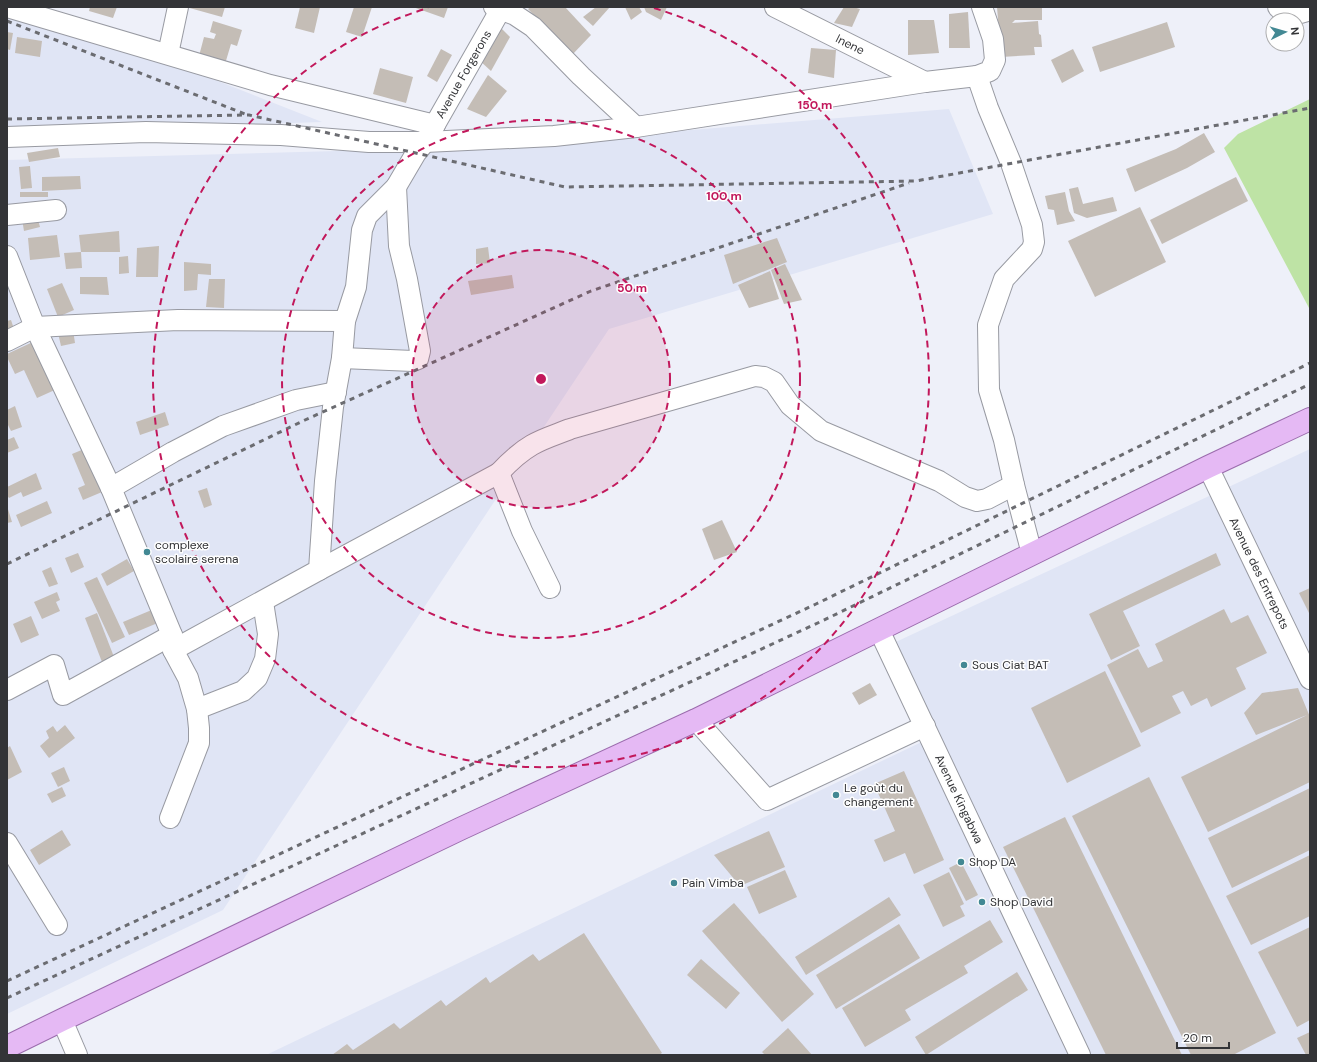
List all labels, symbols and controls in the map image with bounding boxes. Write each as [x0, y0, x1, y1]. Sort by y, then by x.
north arrow [1265, 12, 1305, 52]
street label: Avenue Forgerons [432, 27, 495, 121]
text: N [1288, 27, 1302, 36]
street label: Inene [833, 31, 867, 59]
text: 150 m [798, 97, 832, 113]
text: 100 m [706, 188, 742, 204]
text: 50 m [617, 280, 647, 296]
centre of rings [534, 372, 548, 386]
street label: Avenue des Entrepots [1225, 515, 1293, 632]
place label: complexe scolaire serena [155, 537, 239, 567]
marker: complexe scolaire serena [142, 547, 152, 557]
place label: Sous Ciat BAT [972, 657, 1049, 673]
marker: Sous Ciat BAT [959, 660, 969, 670]
street label: Avenue Kingabwa [931, 752, 987, 846]
place label: Le goùt du changement [844, 780, 914, 810]
marker: Le goùt du changement [831, 790, 841, 800]
place label: Shop DA [969, 854, 1016, 870]
marker: Shop DA [956, 857, 966, 867]
place label: Pain Vimba [682, 875, 744, 891]
marker: Pain Vimba [669, 878, 679, 888]
place label: Shop David [990, 894, 1053, 910]
marker: Shop David [977, 897, 987, 907]
scale bar [1177, 1024, 1229, 1050]
text: 20 m [1183, 1030, 1212, 1046]

